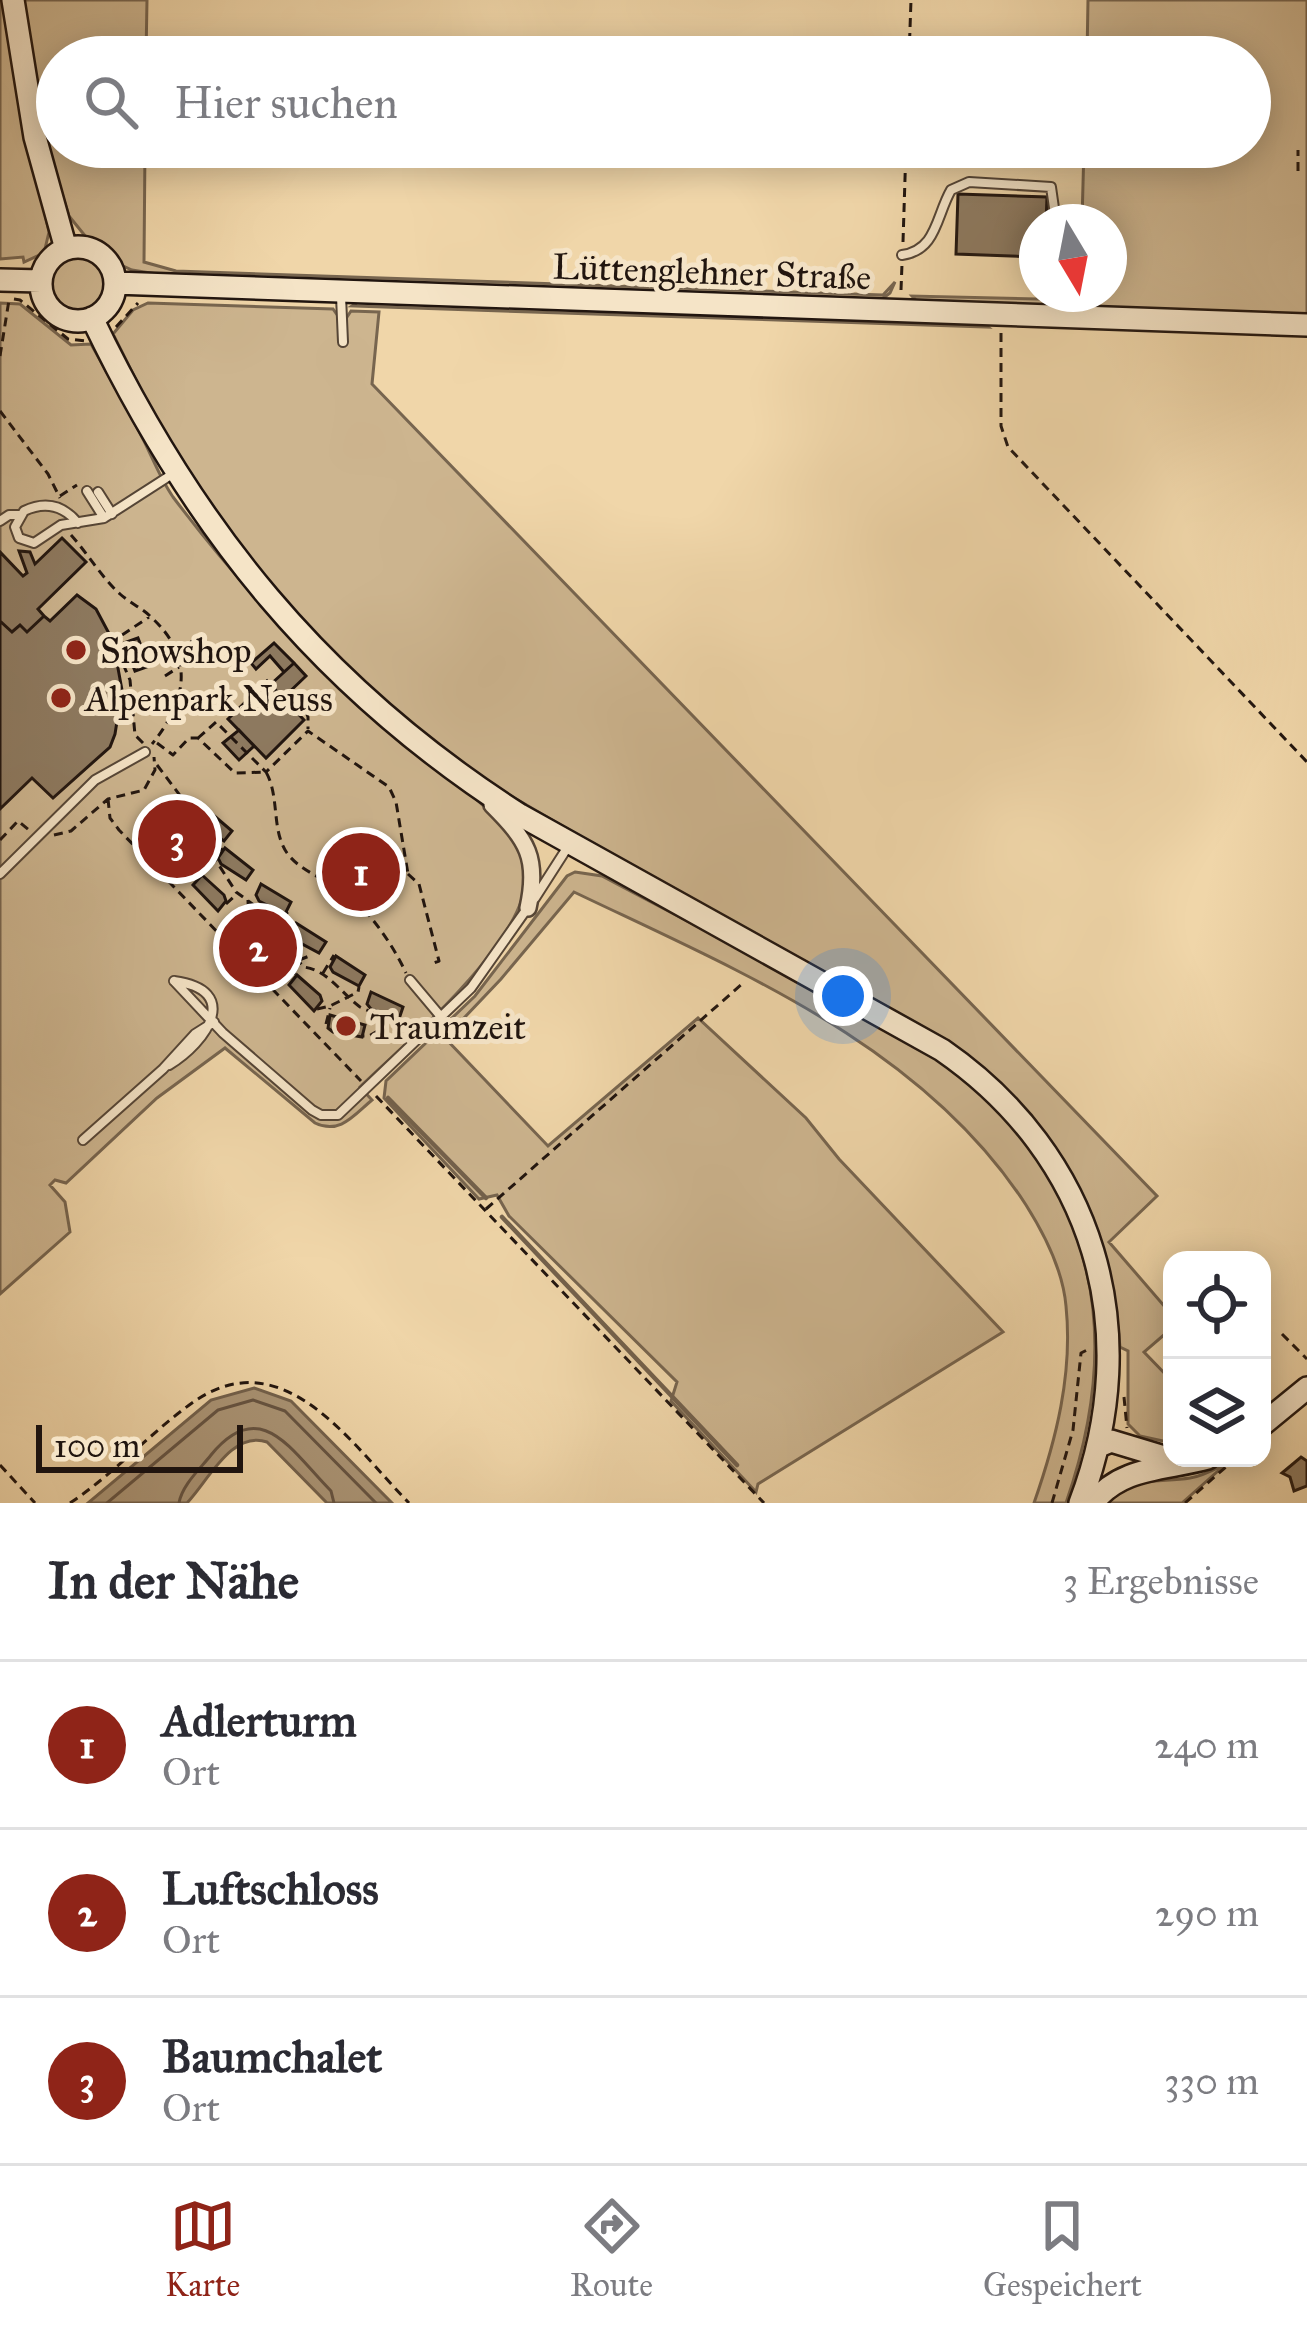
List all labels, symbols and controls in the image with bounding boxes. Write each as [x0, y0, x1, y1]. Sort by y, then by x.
search box [36, 36, 1271, 168]
icon: search [78, 69, 144, 135]
text: Hier suchen [174, 75, 398, 130]
north arrow [1019, 204, 1127, 312]
street label: Lüttenglehner Straße [552, 244, 872, 300]
place label: Snowshop [100, 629, 251, 673]
marker: Snowshop [63, 637, 89, 663]
place label: Alpenpark Neuss [83, 677, 333, 721]
marker: Alpenpark Neuss [48, 685, 74, 711]
pin: 3 [138, 794, 216, 884]
pin: 1 [322, 827, 400, 917]
pin: 2 [219, 903, 297, 993]
your location [813, 966, 873, 1026]
place label: Traumzeit [370, 1005, 526, 1049]
marker: Traumzeit [333, 1013, 359, 1039]
map controls [1163, 1251, 1271, 1467]
button: locate [1163, 1251, 1271, 1359]
button: layers [1163, 1359, 1271, 1467]
scale bar [36, 1419, 243, 1472]
text: 100 m [54, 1426, 140, 1466]
text: In der Nähe [48, 1550, 299, 1612]
text: 3 Ergebnisse [1063, 1557, 1259, 1605]
text: Adlerturm [162, 1693, 357, 1748]
text: 1 [79, 1721, 95, 1769]
text: 240 m [1154, 1721, 1259, 1769]
text: Ort [162, 1748, 220, 1796]
text: Luftschloss [162, 1861, 379, 1916]
text: 2 [77, 1889, 97, 1937]
text: 290 m [1155, 1889, 1259, 1937]
text: Ort [162, 1916, 220, 1964]
text: Baumchalet [162, 2029, 382, 2084]
text: 3 [79, 2057, 95, 2105]
text: 330 m [1164, 2057, 1259, 2105]
text: Ort [162, 2084, 220, 2132]
tab: Karte [165, 2193, 240, 2305]
tab: Route [570, 2193, 653, 2305]
tab: Gespeichert [983, 2193, 1142, 2305]

